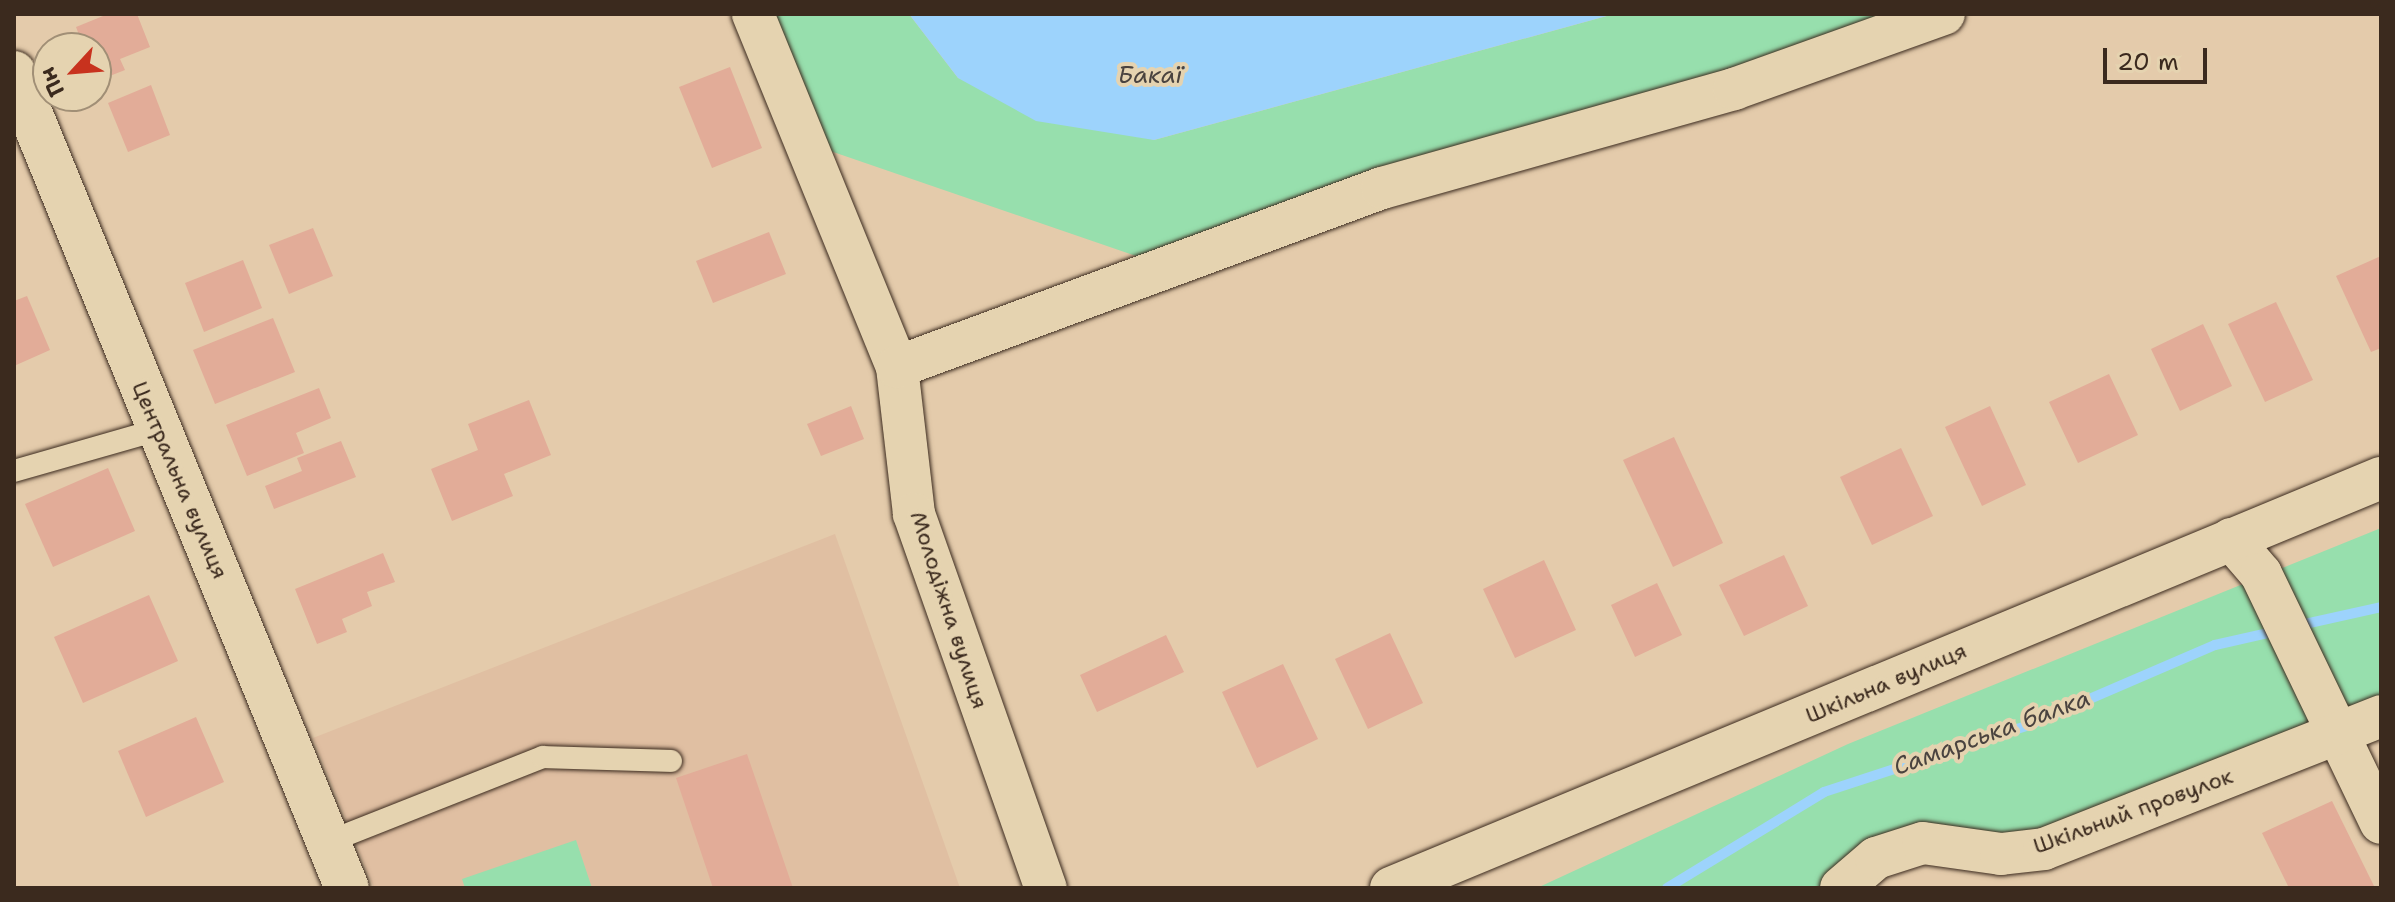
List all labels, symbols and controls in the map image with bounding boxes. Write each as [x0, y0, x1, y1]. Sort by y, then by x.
north arrow [32, 32, 112, 112]
scale bar [2107, 32, 2211, 82]
text: 20 m [2117, 46, 2179, 78]
text: Пн [32, 62, 71, 101]
water label: Бакаї [1118, 62, 1182, 90]
street label: Центральна вулиця [126, 377, 234, 583]
street label: Молодіжна вулиця [905, 508, 993, 712]
street label: Шкільна вулиця [1802, 637, 1970, 729]
water label: Самарська балка [1890, 684, 2094, 782]
street label: Шкільний провулок [2030, 763, 2236, 859]

